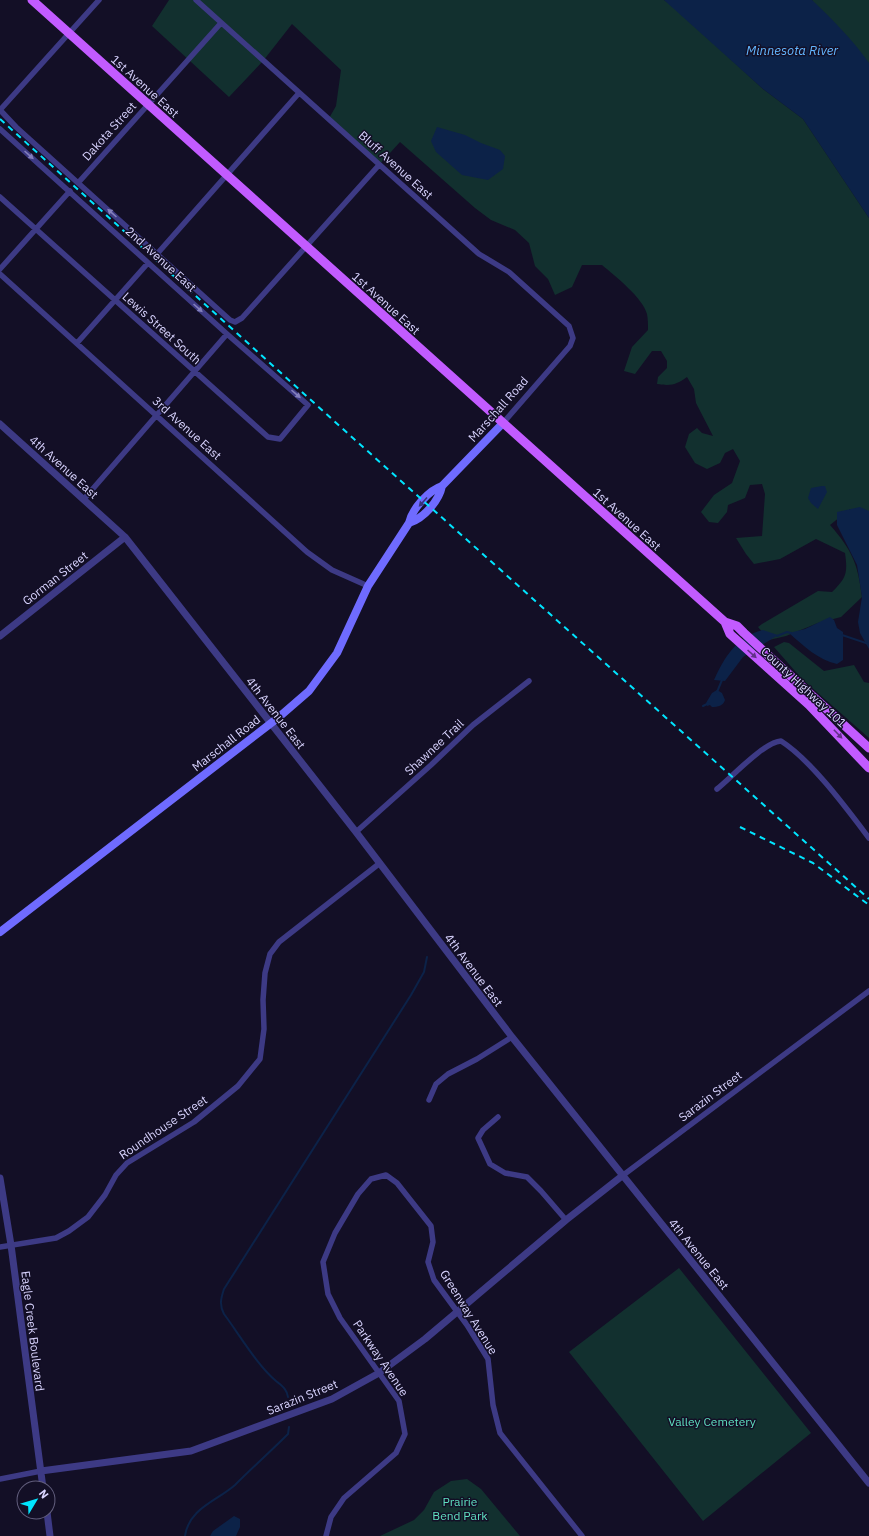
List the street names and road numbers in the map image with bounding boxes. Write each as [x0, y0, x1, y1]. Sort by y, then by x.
street label: 1st Avenue East [108, 52, 182, 120]
street label: Dakota Street [79, 99, 139, 163]
street label: Bluff Avenue East [356, 128, 436, 202]
street label: 2nd Avenue East [123, 223, 199, 295]
street label: 1st Avenue East [349, 269, 423, 337]
street label: Lewis Street South [120, 289, 204, 367]
street label: Marschall Road [465, 373, 531, 445]
street label: 3rd Avenue East [149, 393, 225, 463]
street label: 4th Avenue East [27, 432, 101, 502]
street label: 1st Avenue East [590, 485, 664, 553]
street label: Gorman Street [19, 548, 91, 608]
street label: County Highway 101 [758, 644, 850, 730]
street label: 4th Avenue East [243, 674, 309, 752]
street label: Marschall Road [189, 712, 263, 774]
street label: Shawnee Trail [401, 716, 467, 778]
street label: 4th Avenue East [442, 931, 506, 1009]
street label: Sarazin Street [675, 1067, 745, 1125]
street label: Roundhouse Street [116, 1092, 210, 1162]
street label: 4th Avenue East [666, 1215, 732, 1293]
street label: Greenway Avenue [437, 1267, 501, 1357]
street label: Eagle Creek Boulevard [18, 1270, 48, 1392]
street label: Parkway Avenue [350, 1317, 412, 1399]
street label: Sarazin Street [264, 1376, 340, 1418]

